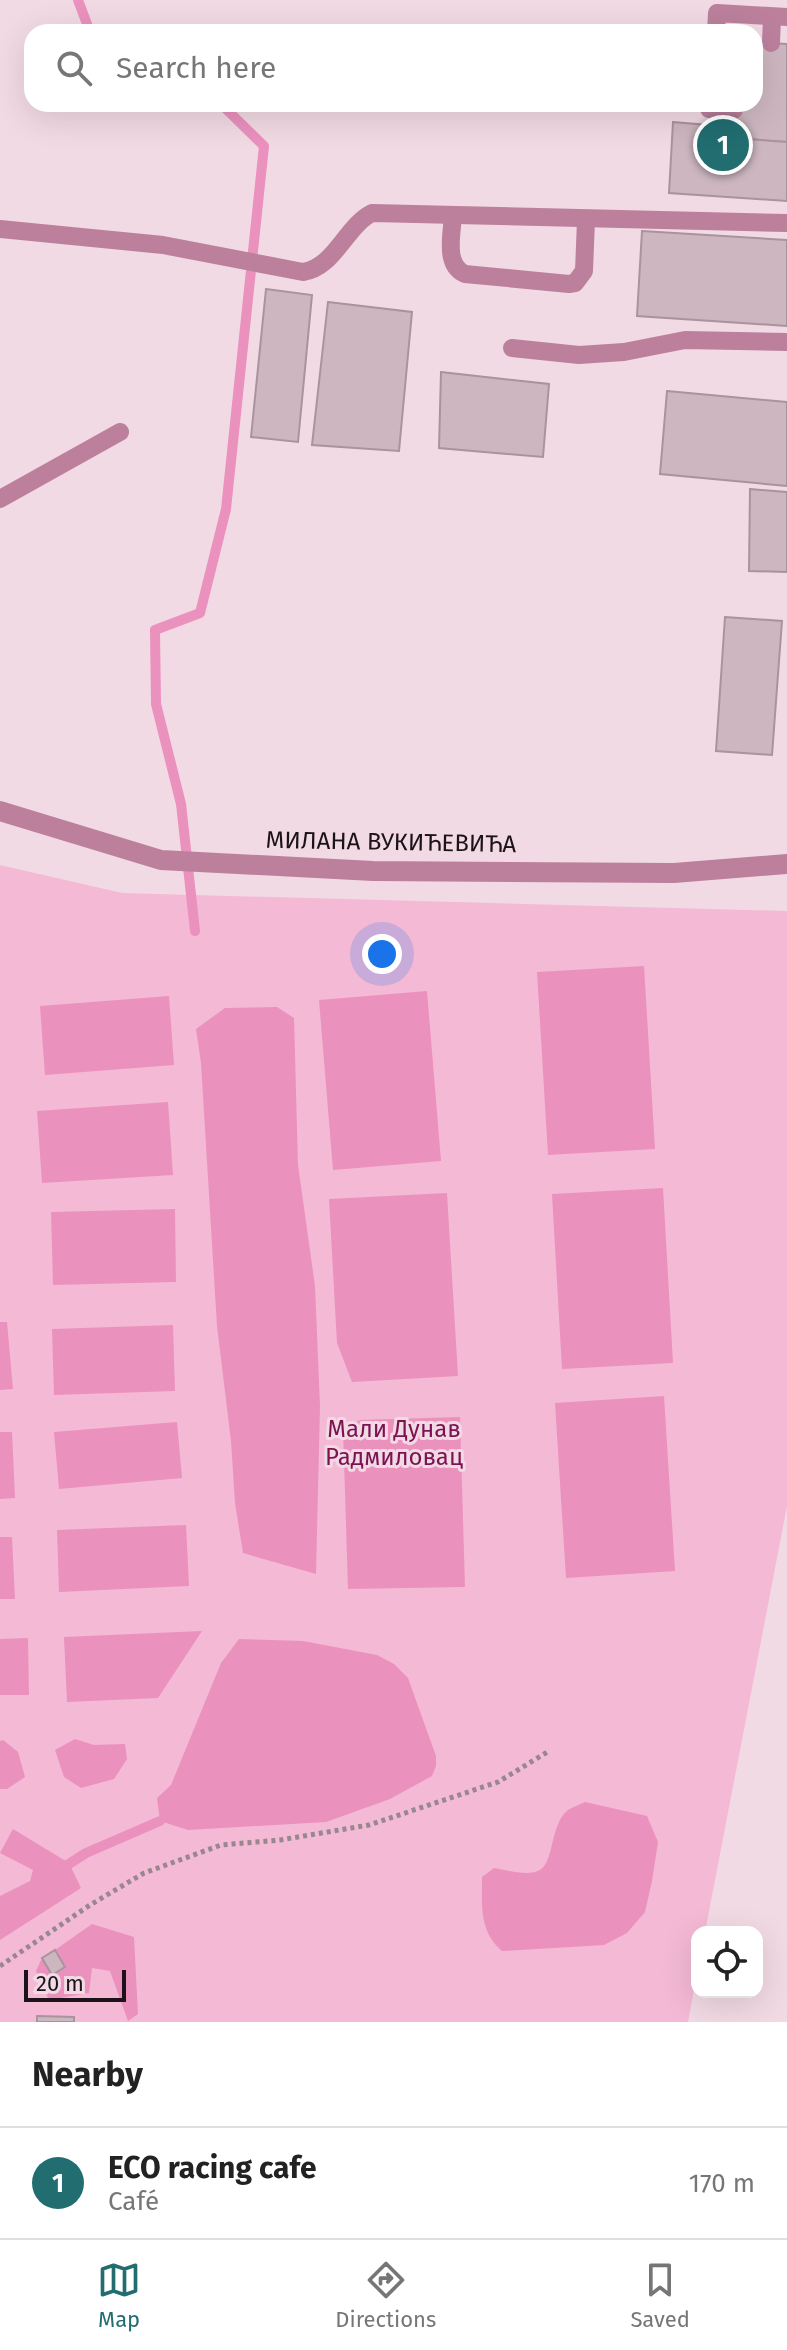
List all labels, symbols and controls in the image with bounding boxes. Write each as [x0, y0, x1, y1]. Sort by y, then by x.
search box [24, 24, 763, 112]
icon: search [52, 46, 96, 90]
text: Search here [116, 50, 276, 86]
pin: 1 [697, 115, 749, 175]
street label: МИЛАНА ВУКИЋЕВИЋА [265, 826, 517, 858]
your location [362, 934, 402, 974]
park label: Мали Дунав Радмиловац [325, 1415, 463, 1471]
map controls [691, 1926, 763, 1998]
button: locate [691, 1926, 763, 1998]
scale bar [24, 1966, 126, 2002]
text: 20 m [36, 1970, 84, 1997]
text: Nearby [32, 2054, 143, 2095]
text: ECO racing cafe [108, 2150, 317, 2186]
text: 1 [52, 2168, 64, 2199]
text: 170 m [689, 2168, 755, 2199]
text: Café [108, 2186, 159, 2217]
tab: Map [97, 2258, 141, 2333]
tab: Directions [335, 2258, 436, 2333]
tab: Saved [630, 2258, 690, 2333]

